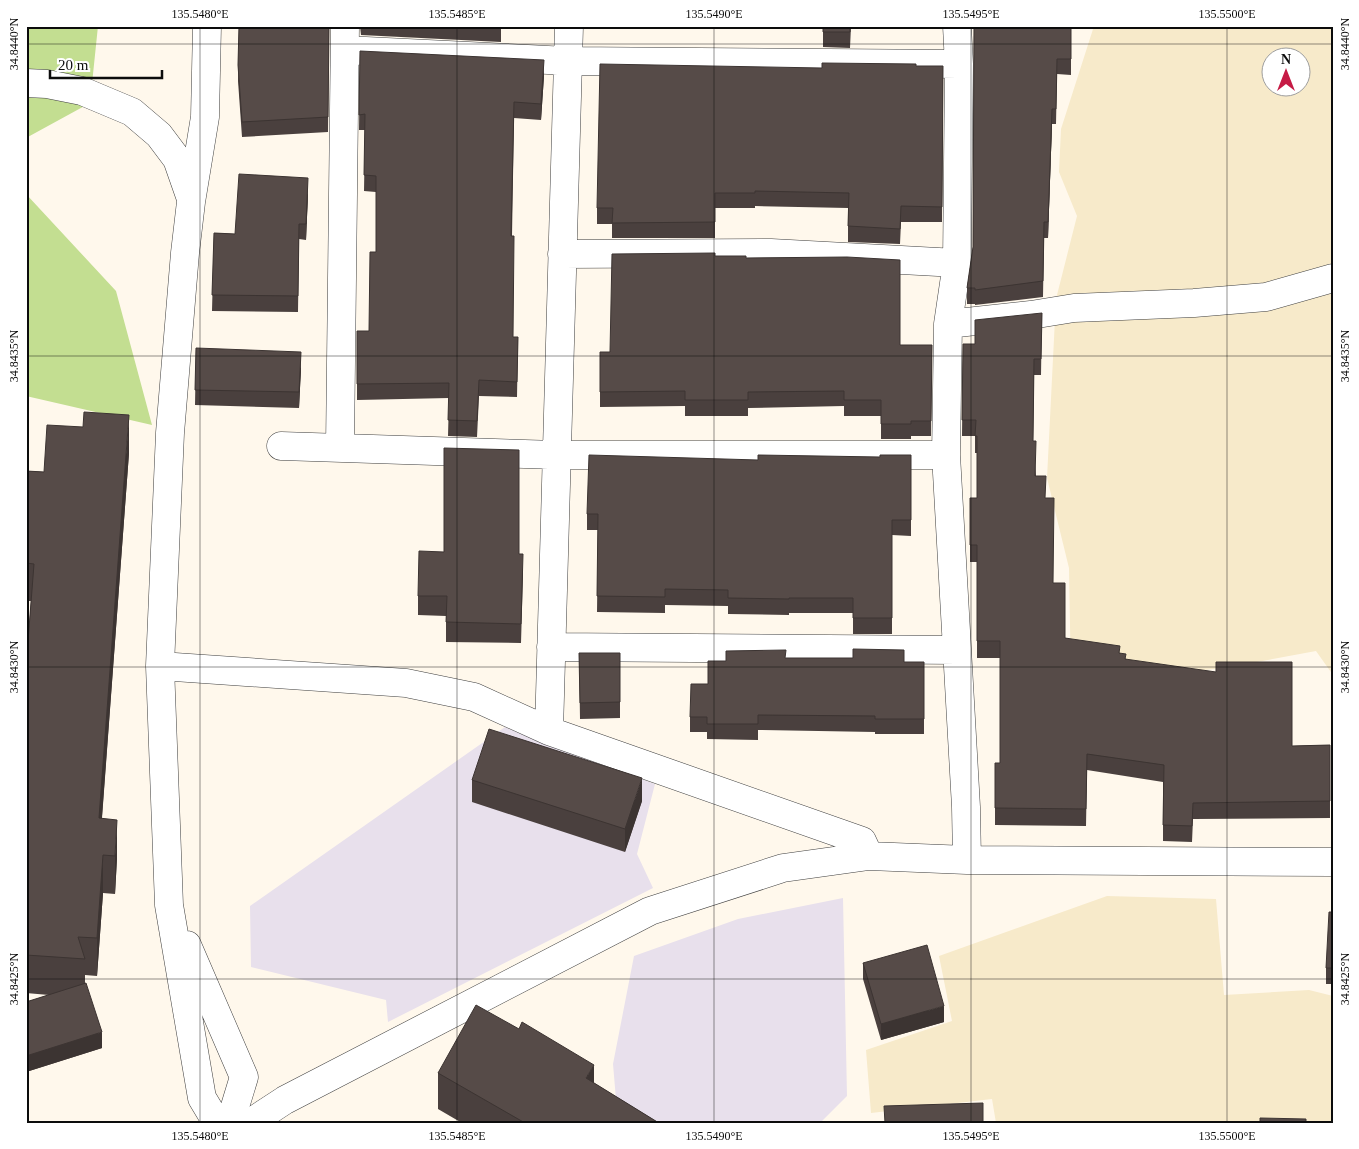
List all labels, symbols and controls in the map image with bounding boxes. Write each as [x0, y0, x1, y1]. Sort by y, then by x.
text: 135.5480°E [171, 7, 229, 21]
text: 135.5485°E [428, 7, 486, 21]
text: 135.5490°E [685, 7, 743, 21]
text: 135.5495°E [942, 7, 1000, 21]
text: 135.5500°E [1198, 7, 1256, 21]
text: 34.8440°N [7, 17, 21, 70]
text: 34.8440°N [1338, 17, 1352, 70]
scale bar [50, 48, 162, 80]
north arrow [1262, 48, 1312, 98]
text: N [1281, 52, 1291, 67]
text: 20 m [58, 57, 89, 73]
text: 34.8435°N [7, 329, 21, 382]
text: 34.8435°N [1338, 329, 1352, 382]
text: 34.8430°N [7, 640, 21, 693]
text: 34.8430°N [1338, 640, 1352, 693]
text: 34.8425°N [7, 952, 21, 1005]
text: 34.8425°N [1338, 952, 1352, 1005]
text: 135.5480°E [171, 1129, 229, 1143]
text: 135.5485°E [428, 1129, 486, 1143]
text: 135.5490°E [685, 1129, 743, 1143]
text: 135.5495°E [942, 1129, 1000, 1143]
text: 135.5500°E [1198, 1129, 1256, 1143]

